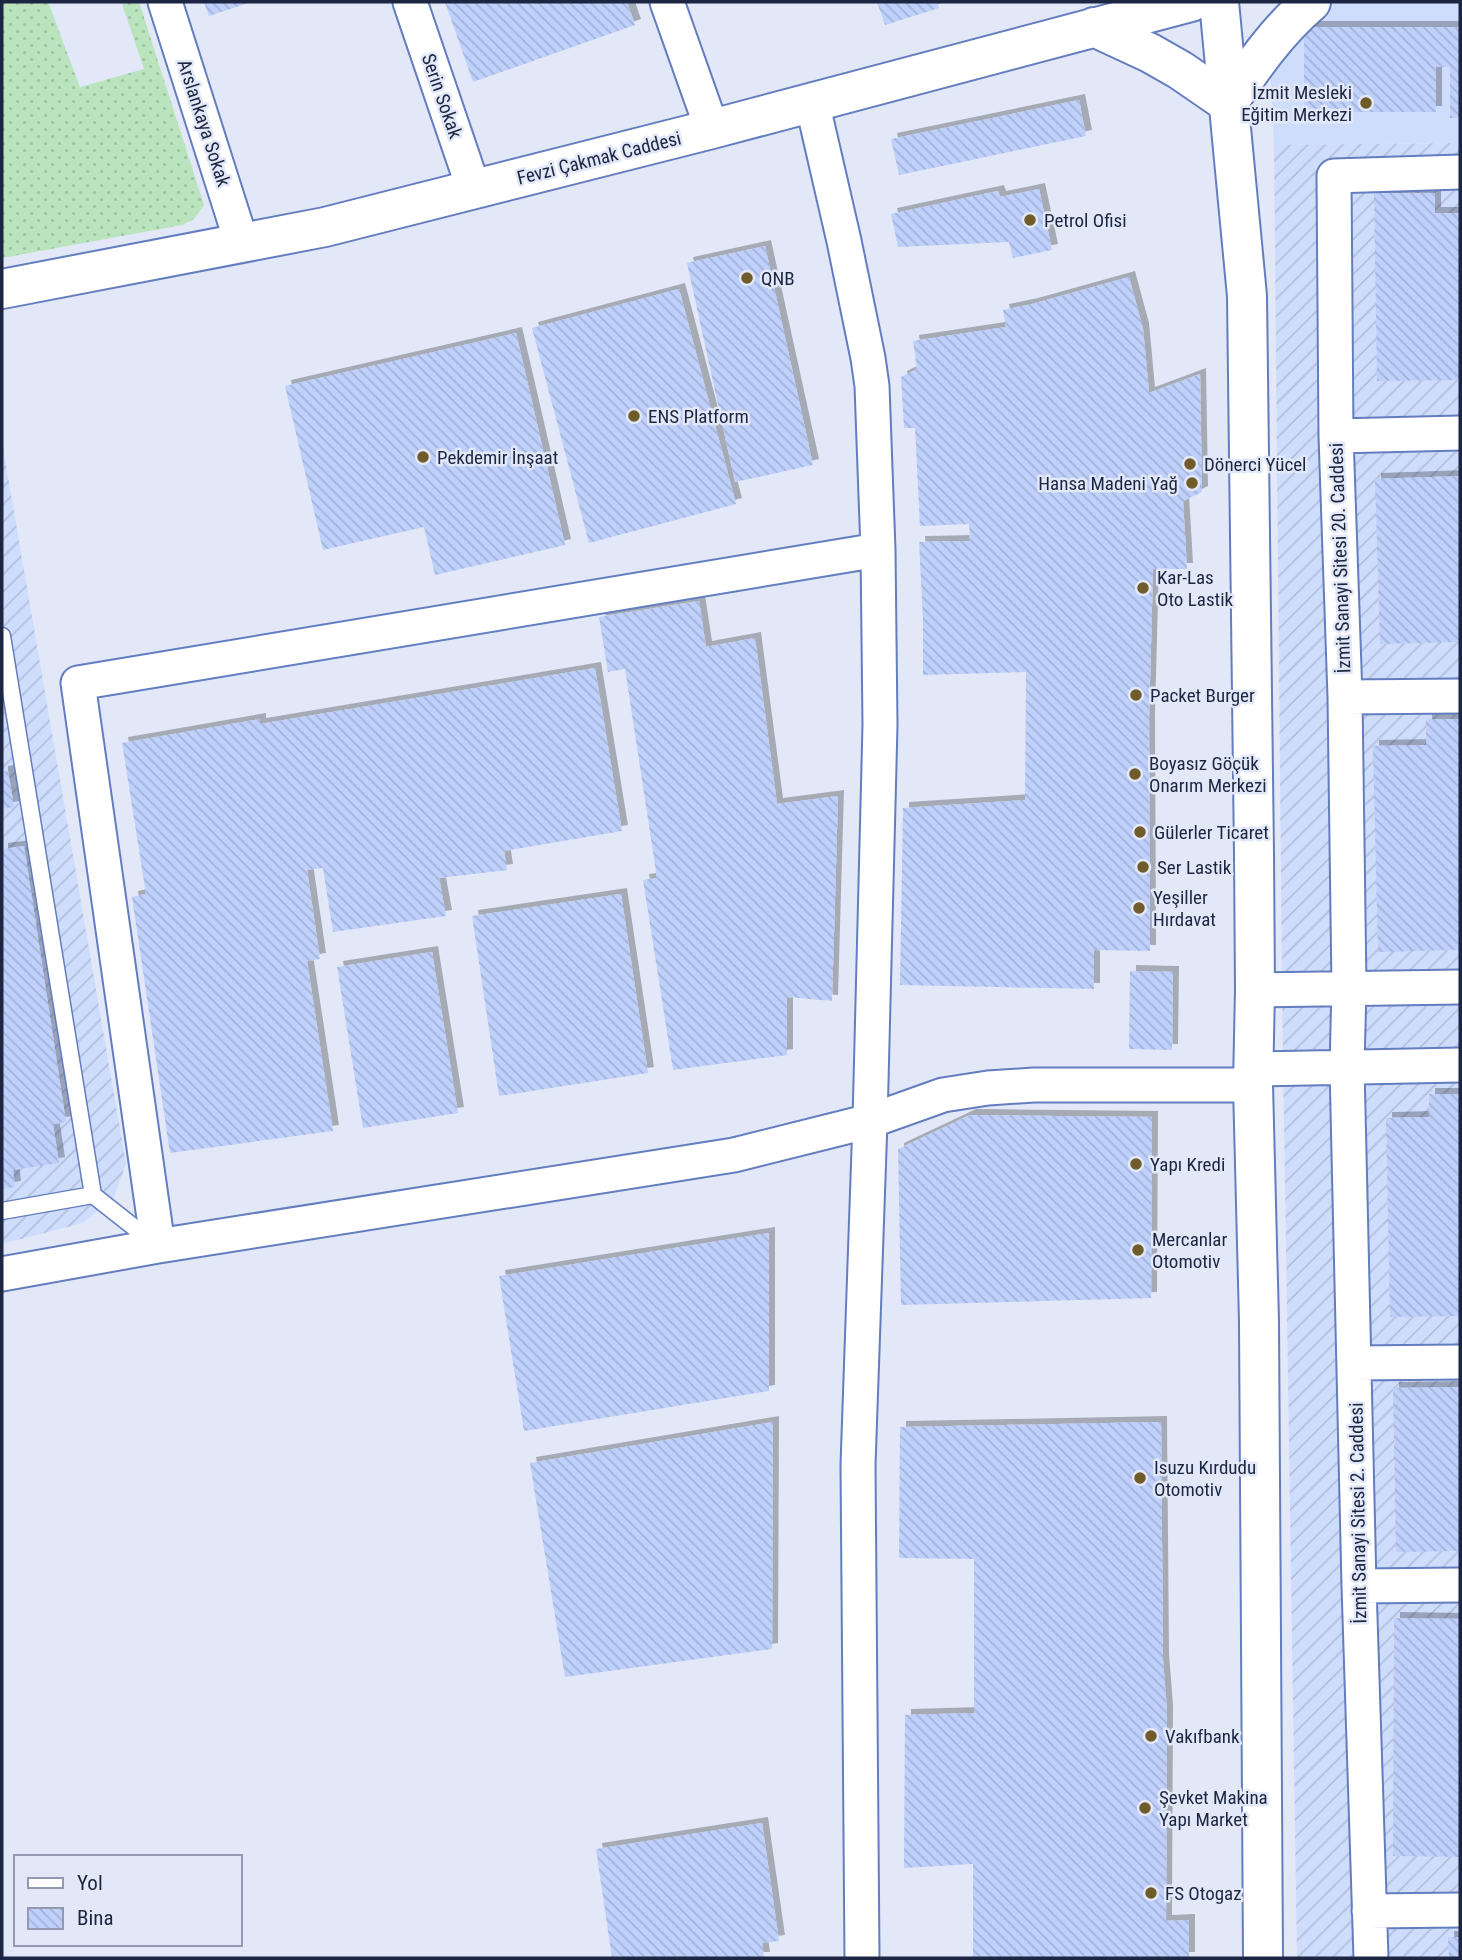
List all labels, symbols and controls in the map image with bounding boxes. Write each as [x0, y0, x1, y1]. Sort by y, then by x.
street label: Serin Sokak [417, 51, 467, 142]
street label: Arslankaya Sokak [173, 56, 236, 190]
place label: İzmit Mesleki Eğitim Merkezi [1241, 81, 1352, 126]
marker: İzmit Mesleki Eğitim Merkezi [1358, 95, 1374, 111]
street label: Fevzi Çakmak Caddesi [515, 126, 683, 190]
place label: Petrol Ofisi [1044, 209, 1127, 232]
marker: Petrol Ofisi [1022, 212, 1038, 228]
place label: QNB [761, 267, 795, 290]
marker: QNB [739, 270, 755, 286]
place label: ENS Platform [648, 405, 749, 428]
marker: ENS Platform [626, 408, 642, 424]
street label: İzmit Sanayi Sitesi 20. Caddesi [1324, 442, 1356, 674]
place label: Pekdemir İnşaat [437, 446, 558, 469]
marker: Pekdemir İnşaat [415, 449, 431, 465]
place label: Dönerci Yücel [1204, 453, 1306, 476]
marker: Dönerci Yücel [1182, 456, 1198, 472]
place label: Hansa Madeni Yağ [1038, 472, 1178, 495]
marker: Hansa Madeni Yağ [1184, 475, 1200, 491]
place label: Kar-Las Oto Lastik [1157, 566, 1234, 611]
marker: Kar-Las Oto Lastik [1135, 580, 1151, 596]
place label: Packet Burger [1150, 684, 1255, 707]
marker: Packet Burger [1128, 687, 1144, 703]
place label: Boyasız Göçük Onarım Merkezi [1149, 752, 1267, 797]
marker: Boyasız Göçük Onarım Merkezi [1127, 766, 1143, 782]
place label: Gülerler Ticaret [1154, 821, 1269, 844]
marker: Gülerler Ticaret [1132, 824, 1148, 840]
place label: Ser Lastik [1157, 856, 1232, 879]
marker: Ser Lastik [1135, 859, 1151, 875]
place label: Yeşiller Hırdavat [1153, 886, 1216, 931]
marker: Yeşiller Hırdavat [1131, 900, 1147, 916]
place label: Yapı Kredi [1150, 1153, 1225, 1176]
marker: Yapı Kredi [1128, 1156, 1144, 1172]
place label: Mercanlar Otomotiv [1152, 1228, 1227, 1273]
marker: Mercanlar Otomotiv [1130, 1242, 1146, 1258]
street label: İzmit Sanayi Sitesi 2. Caddesi [1345, 1402, 1371, 1624]
place label: Isuzu Kırdudu Otomotiv [1154, 1456, 1256, 1501]
marker: Isuzu Kırdudu Otomotiv [1132, 1470, 1148, 1486]
place label: Vakıfbank [1165, 1725, 1240, 1748]
marker: Vakıfbank [1143, 1728, 1159, 1744]
place label: Şevket Makina Yapı Market [1159, 1786, 1268, 1831]
marker: Şevket Makina Yapı Market [1137, 1800, 1153, 1816]
legend [14, 1855, 242, 1946]
text: Yol [77, 1871, 103, 1895]
place label: FS Otogaz [1165, 1882, 1242, 1905]
marker: FS Otogaz [1143, 1885, 1159, 1901]
text: Bina [77, 1906, 114, 1930]

